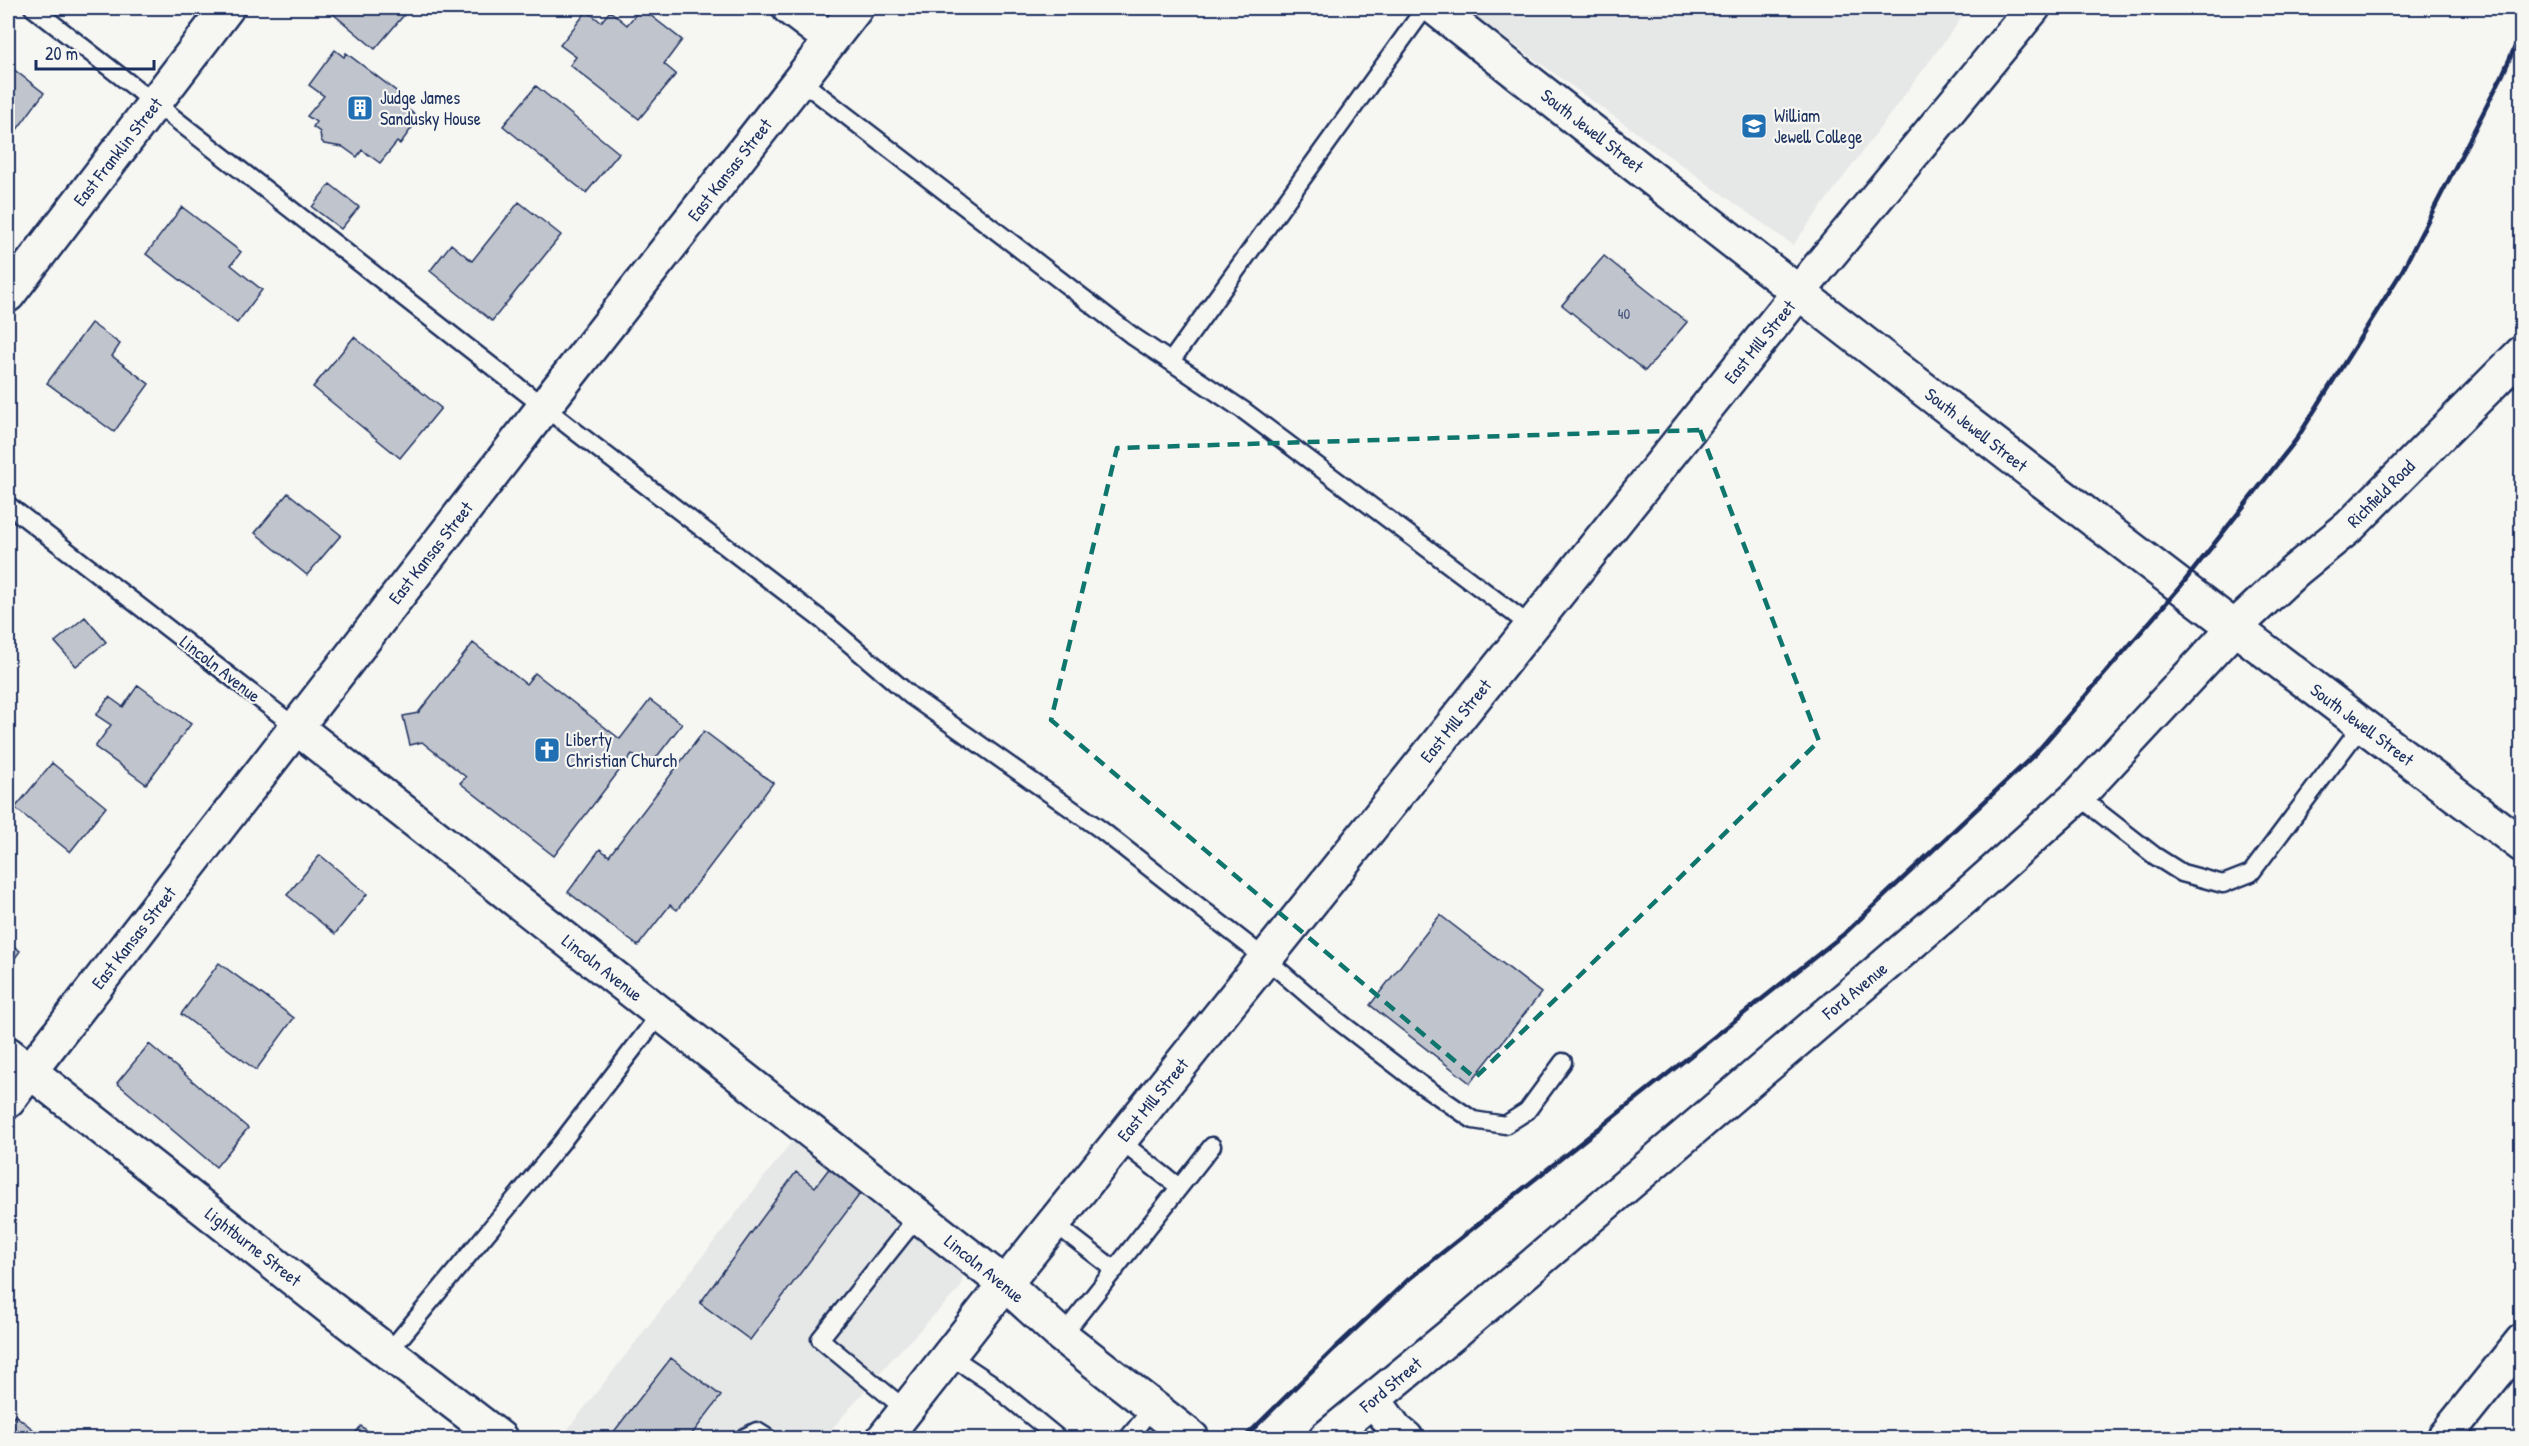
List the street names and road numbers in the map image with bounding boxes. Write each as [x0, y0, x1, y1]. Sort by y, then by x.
street label: South Jewell Street [1536, 83, 1649, 179]
street label: East Franklin Street [67, 92, 168, 211]
street label: East Kansas Street [682, 113, 778, 226]
street label: East Mill Street [1718, 294, 1802, 389]
street label: South Jewell Street [1920, 382, 2033, 478]
street label: Richfield Road [2341, 454, 2420, 533]
street label: East Kansas Street [383, 496, 479, 609]
street label: Lincoln Avenue [175, 629, 266, 708]
street label: East Mill Street [1414, 673, 1498, 768]
street label: South Jewell Street [2305, 677, 2420, 772]
street label: East Kansas Street [86, 881, 182, 994]
street label: Lincoln Avenue [557, 928, 648, 1007]
street label: Ford Avenue [1816, 956, 1892, 1026]
street label: East Mill Street [1111, 1052, 1195, 1147]
street label: Lightburne Street [200, 1201, 307, 1292]
street label: Lincoln Avenue [939, 1229, 1029, 1308]
street label: Ford Street [1354, 1351, 1428, 1419]

